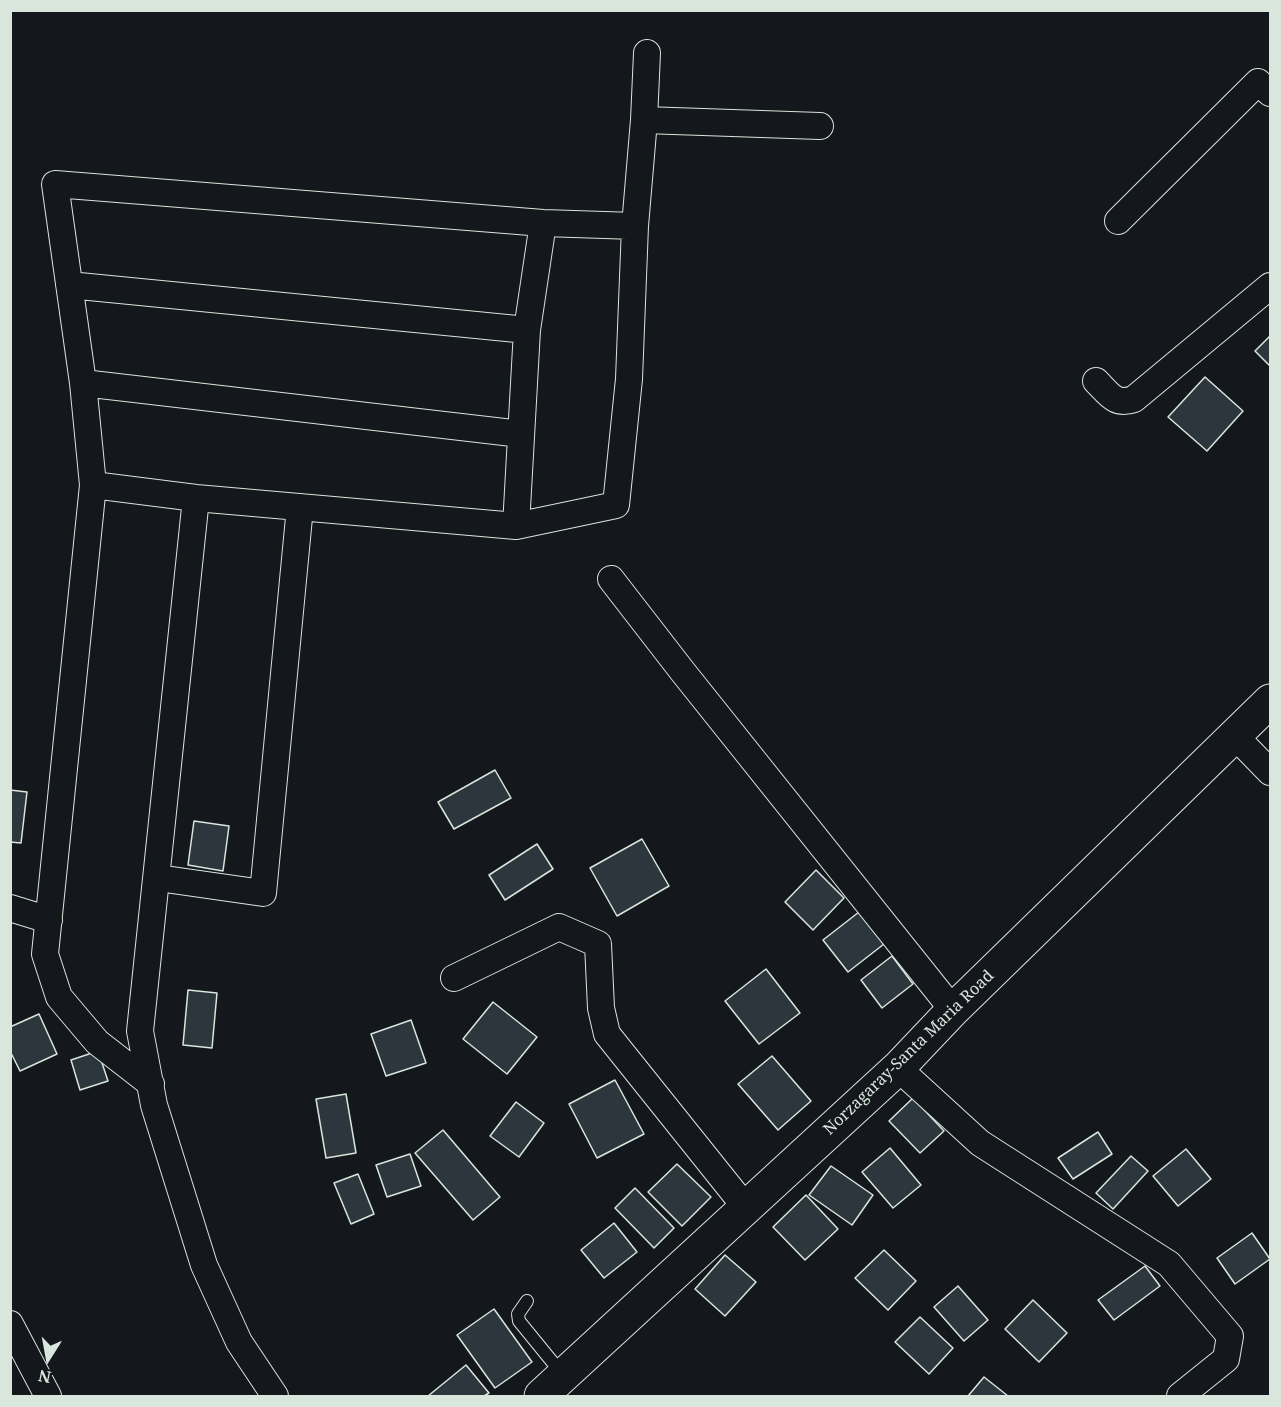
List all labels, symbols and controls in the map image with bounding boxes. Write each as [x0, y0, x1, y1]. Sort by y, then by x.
street label: Norzagaray-Santa Maria Road [820, 967, 998, 1139]
north arrow [18, 1329, 78, 1389]
text: N [36, 1365, 53, 1389]

